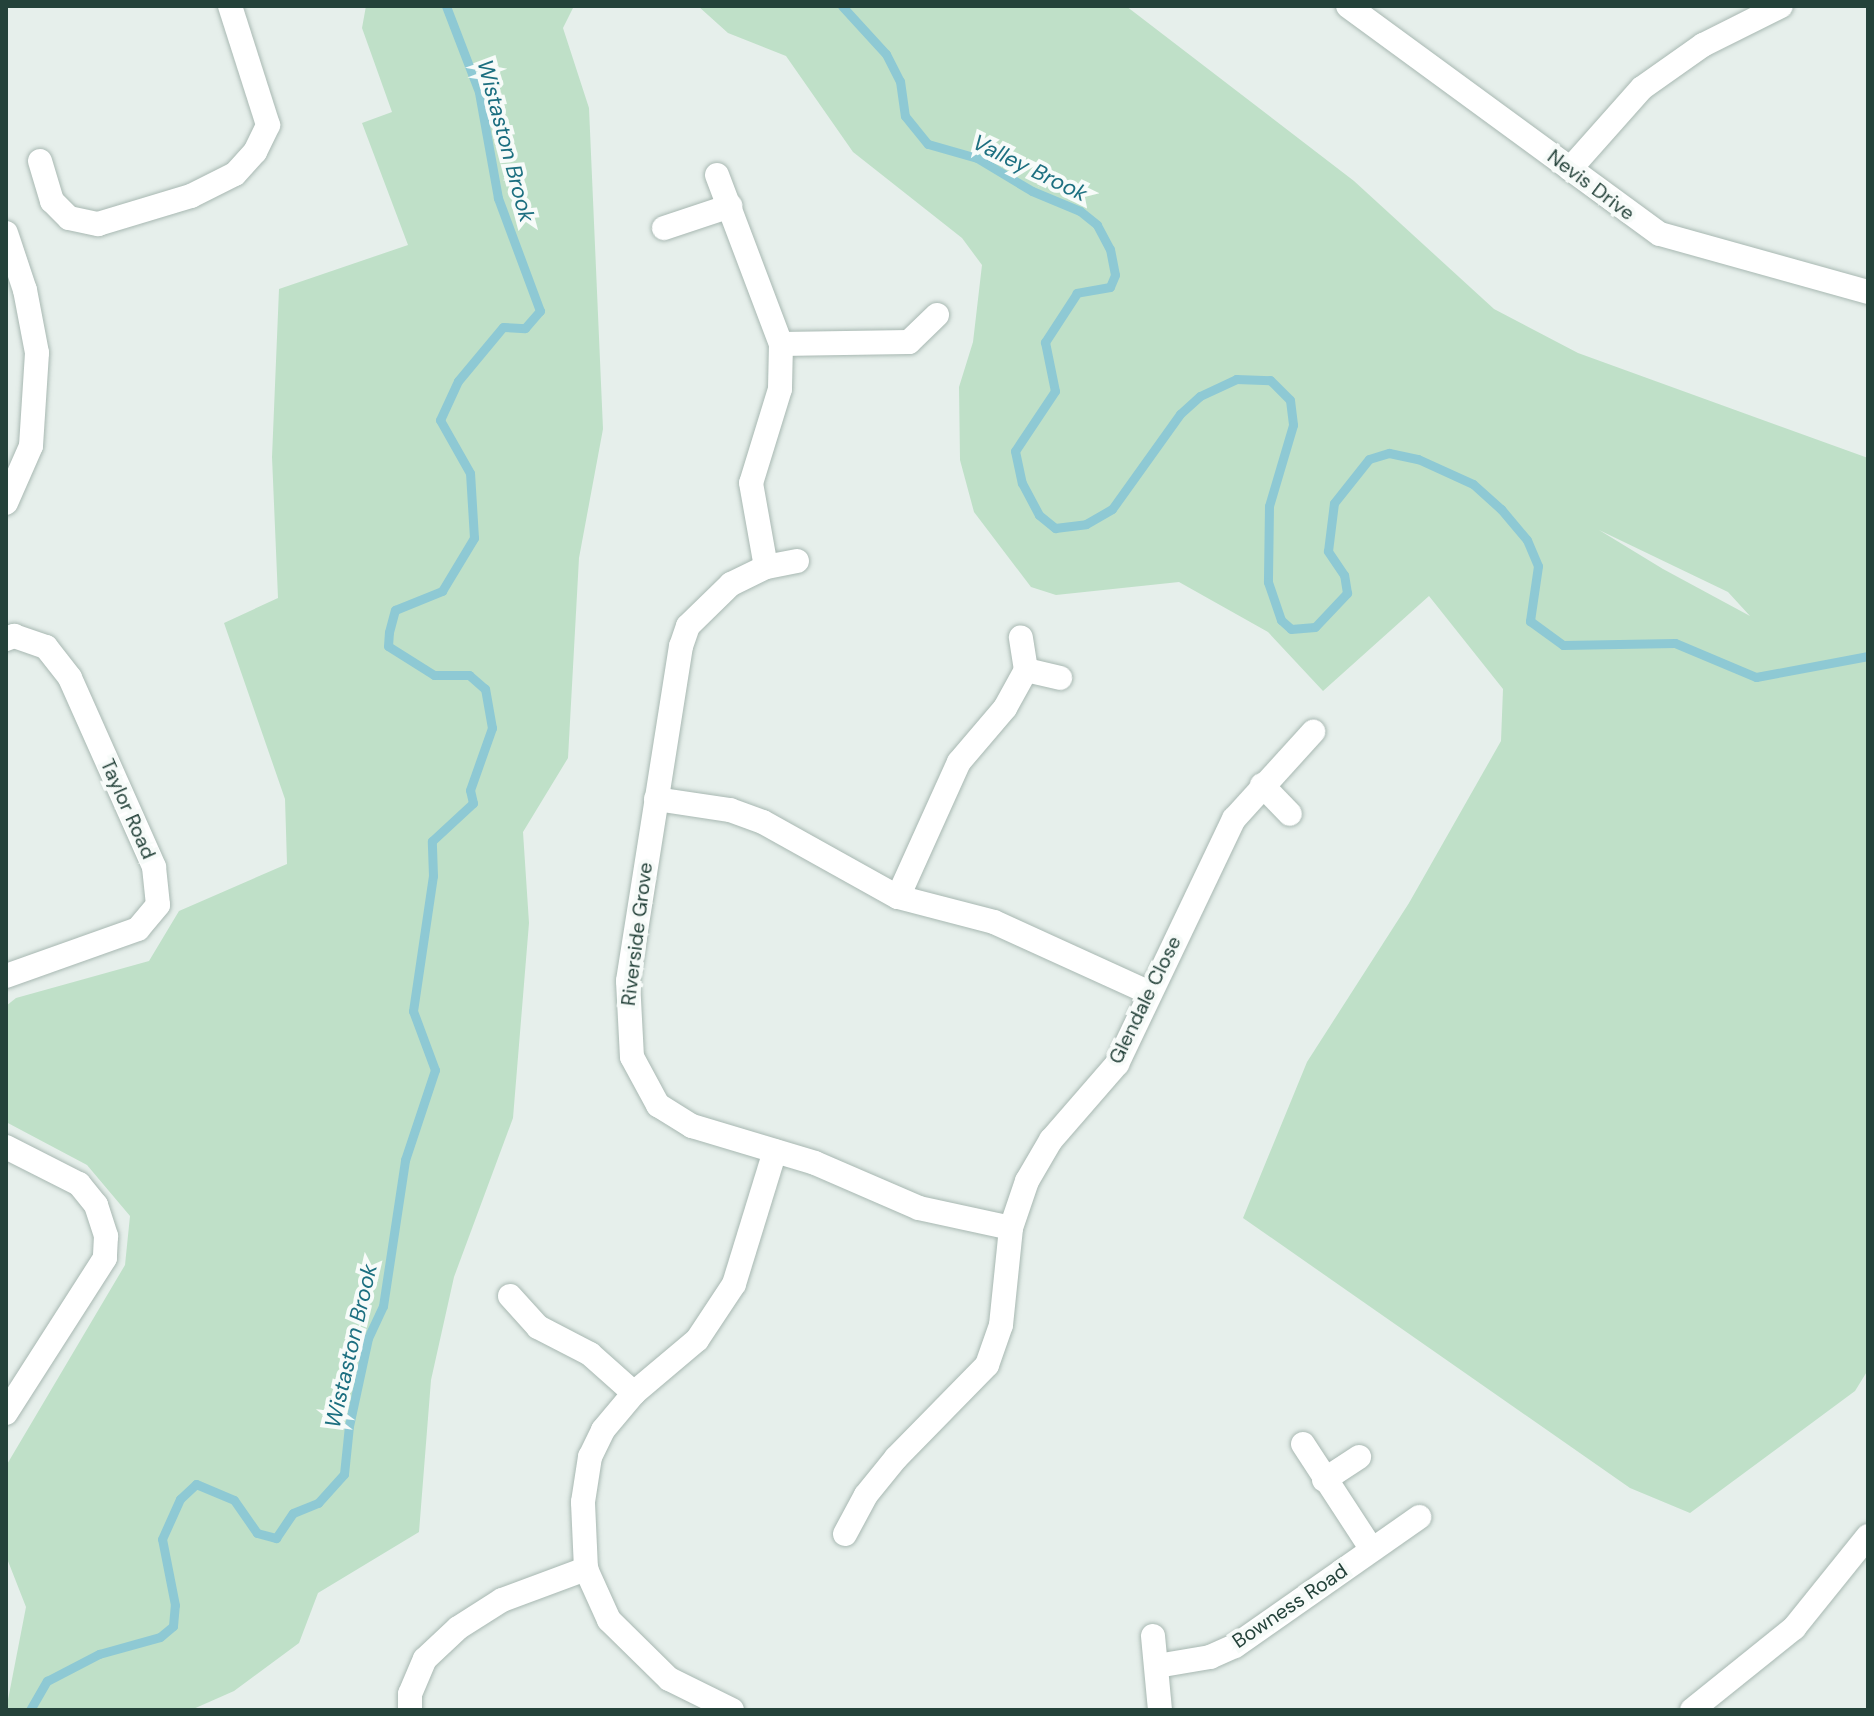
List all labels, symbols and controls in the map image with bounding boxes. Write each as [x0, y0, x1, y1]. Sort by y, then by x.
water label: Wistaston Brook [472, 57, 540, 225]
water label: Valley Brook [968, 129, 1092, 207]
street label: Nevis Drive [1543, 144, 1639, 226]
street label: Taylor Road [95, 755, 161, 863]
street label: Riverside Grove [616, 861, 658, 1007]
street label: Glendale Close [1104, 932, 1186, 1068]
water label: Wistaston Brook [319, 1261, 383, 1431]
street label: Bowness Road [1228, 1559, 1352, 1653]

